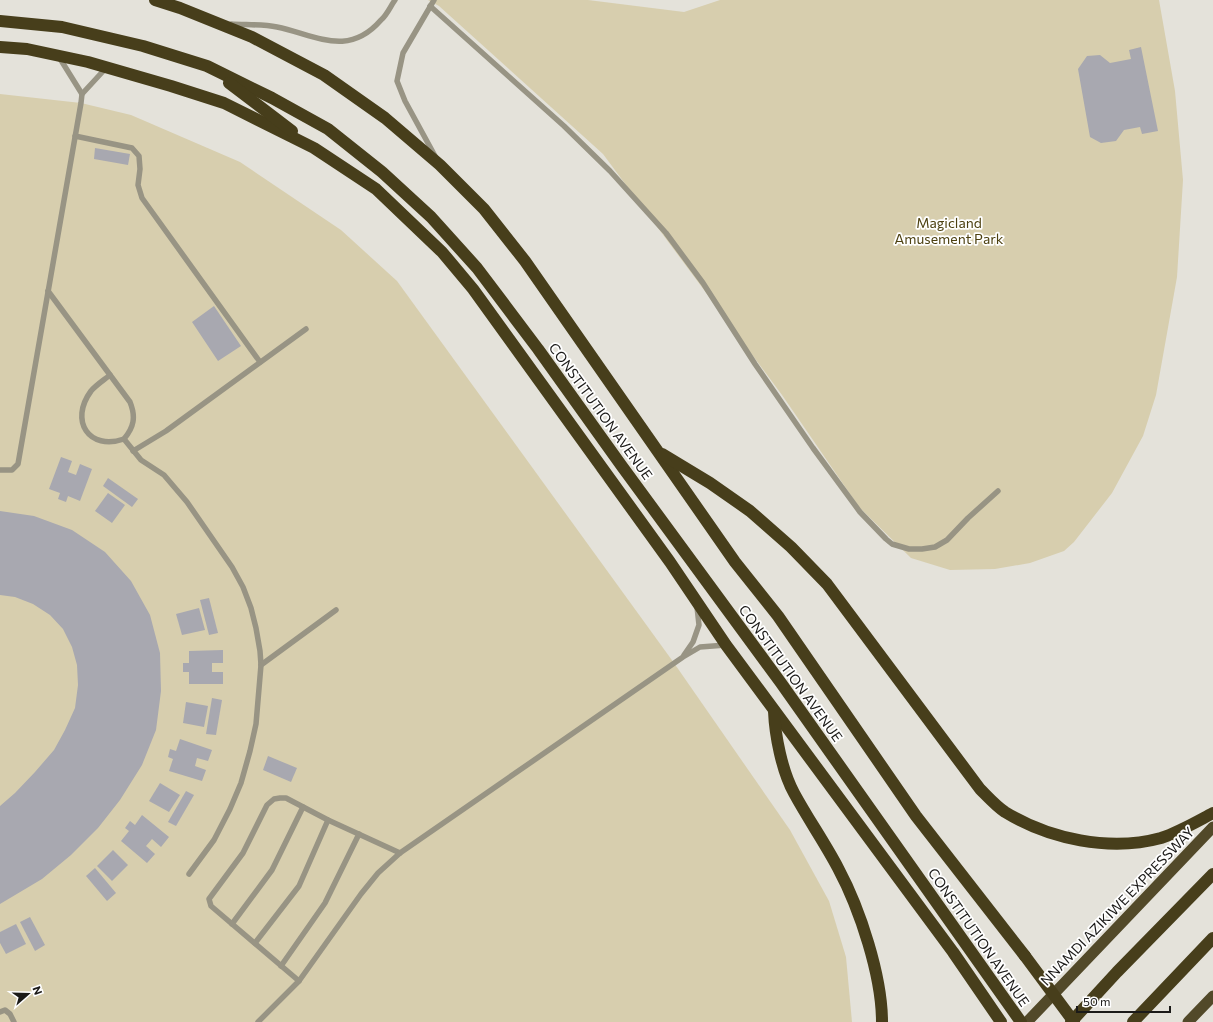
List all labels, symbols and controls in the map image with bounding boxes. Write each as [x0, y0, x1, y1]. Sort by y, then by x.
park label: Magicland Amusement Park [895, 214, 1004, 247]
street label: CONSTITUTION AVENUE [546, 339, 656, 483]
street label: CONSTITUTION AVENUE [736, 601, 846, 745]
street label: NNAMDI AZIKIWE EXPRESSWAY [1037, 823, 1197, 989]
street label: CONSTITUTION AVENUE [925, 865, 1033, 1009]
north arrow [8, 974, 48, 1014]
text: N [30, 984, 45, 997]
scale bar [1077, 988, 1170, 1014]
text: 50 m [1083, 994, 1111, 1008]

